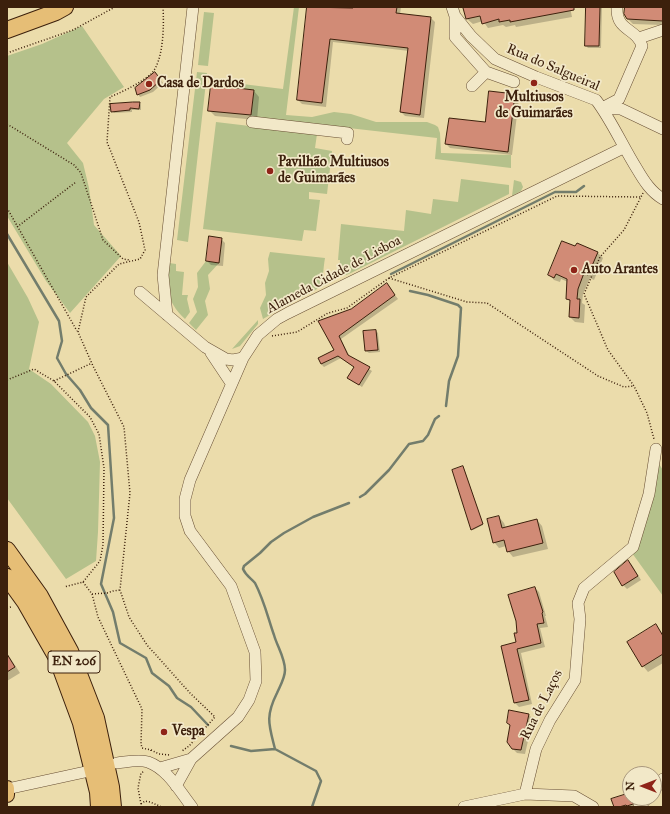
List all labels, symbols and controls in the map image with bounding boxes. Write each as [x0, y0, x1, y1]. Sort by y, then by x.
street label: Rua do Salgueiral [504, 41, 602, 95]
place label: Casa de Dardos [157, 76, 244, 92]
marker: Multiusos de Guimarães [529, 78, 539, 88]
marker: Casa de Dardos [144, 79, 154, 89]
place label: Multiusos de Guimarães [495, 90, 573, 122]
place label: Pavilhão Multiusos de Guimarães [278, 155, 389, 188]
marker: Pavilhão Multiusos de Guimarães [265, 166, 275, 176]
street label: Alameda Cidade de Lisboa [264, 232, 404, 318]
place label: Auto Arantes [582, 262, 658, 278]
marker: Auto Arantes [569, 265, 579, 275]
road number: EN 206 [48, 651, 100, 673]
street label: Rua de Laços [517, 667, 567, 743]
place label: Vespa [172, 724, 205, 740]
marker: Vespa [159, 727, 169, 737]
north arrow [622, 766, 662, 806]
text: N [624, 781, 637, 791]

